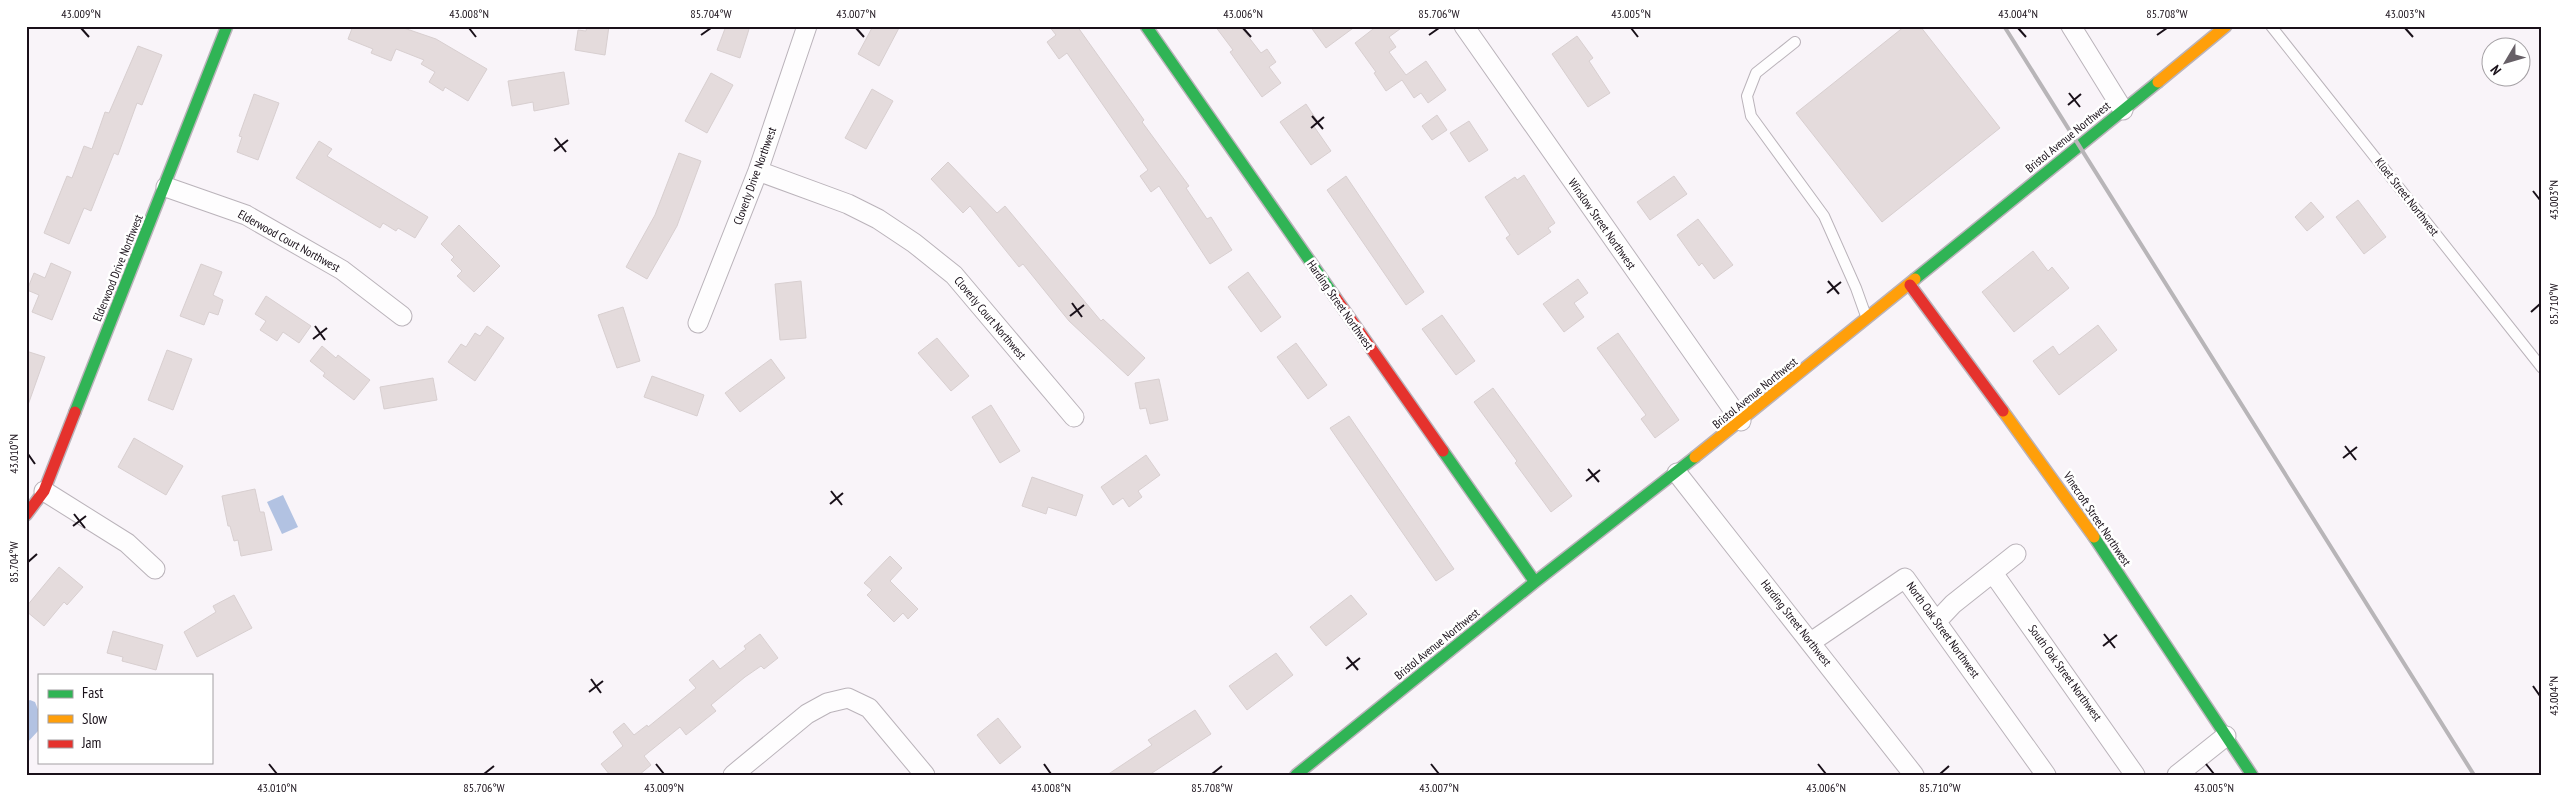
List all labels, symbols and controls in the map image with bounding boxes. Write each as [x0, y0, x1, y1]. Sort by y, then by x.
text: 43.009°N [61, 6, 101, 21]
text: 43.008°N [449, 6, 489, 21]
text: 85.704°W [690, 6, 732, 21]
text: 43.007°N [836, 6, 876, 21]
text: 43.006°N [1223, 6, 1263, 21]
text: 85.706°W [1418, 6, 1460, 21]
text: 43.005°N [1611, 6, 1651, 21]
text: 43.004°N [1998, 6, 2038, 21]
text: 85.708°W [2146, 6, 2188, 21]
text: 43.003°N [2385, 6, 2425, 21]
north arrow [2480, 38, 2530, 88]
text: N [2486, 61, 2505, 79]
street label: Bristol Avenue Northwest [2022, 97, 2114, 175]
street label: Cloverly Drive Northwest [730, 124, 779, 227]
street label: Kloet Street Northwest [2372, 155, 2443, 239]
street label: Winslow Street Northwest [1565, 175, 1640, 273]
text: 43.003°N [2546, 180, 2561, 220]
street label: Elderwood Court Northwest [236, 206, 344, 275]
street label: Elderwood Drive Northwest [89, 212, 146, 323]
street label: Harding Street Northwest [1304, 257, 1377, 353]
street label: Cloverly Court Northwest [951, 273, 1030, 363]
text: 85.710°W [2546, 283, 2561, 325]
street label: Bristol Avenue Northwest [1709, 353, 1801, 431]
text: 43.010°N [6, 434, 21, 474]
street label: Vinecroft Street Northwest [2060, 468, 2135, 569]
text: 85.704°W [6, 541, 21, 583]
street label: Harding Street Northwest [1758, 576, 1835, 670]
street label: North Oak Street Northwest [1904, 579, 1984, 681]
street label: Bristol Avenue Northwest [1391, 604, 1483, 682]
street label: South Oak Street Northwest [2025, 622, 2106, 724]
legend [38, 674, 212, 764]
text: 43.004°N [2546, 676, 2561, 716]
text: Fast [82, 683, 103, 702]
text: Slow [82, 709, 107, 728]
text: Jam [81, 733, 101, 752]
text: 43.010°N [257, 780, 297, 795]
text: 85.706°W [463, 780, 505, 795]
text: 43.009°N [644, 780, 684, 795]
text: 43.008°N [1031, 780, 1071, 795]
text: 85.708°W [1191, 780, 1233, 795]
text: 43.007°N [1419, 780, 1459, 795]
text: 43.006°N [1806, 780, 1846, 795]
text: 85.710°W [1919, 780, 1961, 795]
text: 43.005°N [2194, 780, 2234, 795]

